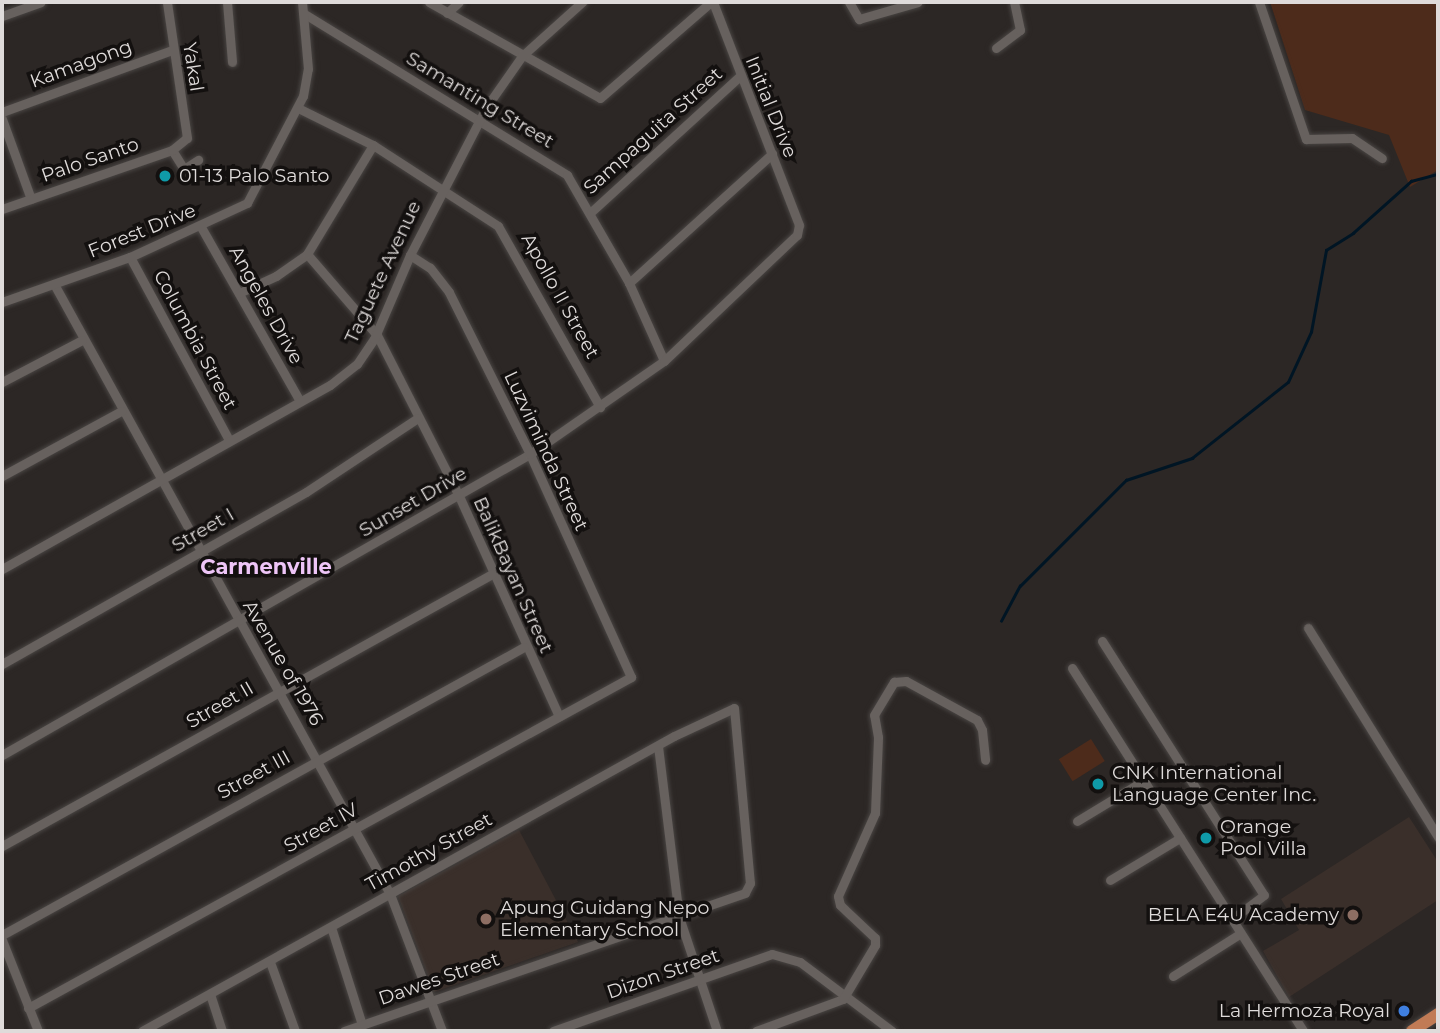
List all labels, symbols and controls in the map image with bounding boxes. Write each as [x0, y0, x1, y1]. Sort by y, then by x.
street label: Kamagong [27, 35, 135, 93]
street label: Yakal [178, 41, 208, 93]
street label: Samanting Street [402, 47, 558, 153]
street label: Initial Drive [740, 53, 802, 161]
street label: Sampaguita Street [579, 63, 727, 199]
street label: Palo Santo [38, 133, 142, 187]
place label: 01-13 Palo Santo [179, 165, 329, 187]
marker: 01-13 Palo Santo [157, 168, 173, 184]
street label: Taguete Avenue [340, 197, 426, 347]
street label: Forest Drive [85, 199, 199, 263]
street label: Apollo II Street [516, 230, 604, 362]
street label: Angeles Drive [224, 242, 308, 368]
street label: Columbia Street [149, 266, 241, 414]
street label: Luzviminda Street [499, 368, 593, 534]
street label: Sunset Drive [355, 462, 471, 542]
street label: BalikBayan Street [468, 493, 558, 657]
street label: Street I [168, 503, 238, 557]
district label: Carmenville [200, 554, 332, 580]
street label: Avenue of 1976 [238, 596, 328, 730]
street label: Street II [182, 677, 258, 733]
street label: Street III [214, 746, 294, 804]
place label: CNK International Language Center Inc. [1112, 762, 1316, 806]
marker: CNK International Language Center Inc. [1090, 776, 1106, 792]
street label: Street IV [280, 798, 362, 858]
street label: Timothy Street [362, 808, 496, 896]
place label: Orange Pool Villa [1220, 816, 1307, 860]
marker: Orange Pool Villa [1198, 830, 1214, 846]
place label: Apung Guidang Nepo Elementary School [500, 897, 709, 941]
place label: BELA E4U Academy [1148, 904, 1339, 926]
marker: BELA E4U Academy [1345, 907, 1361, 923]
marker: Apung Guidang Nepo Elementary School [478, 911, 494, 927]
street label: Dizon Street [604, 944, 722, 1004]
street label: Dawes Street [376, 948, 502, 1010]
place label: La Hermoza Royal [1219, 1000, 1390, 1022]
marker: La Hermoza Royal [1396, 1003, 1412, 1019]

